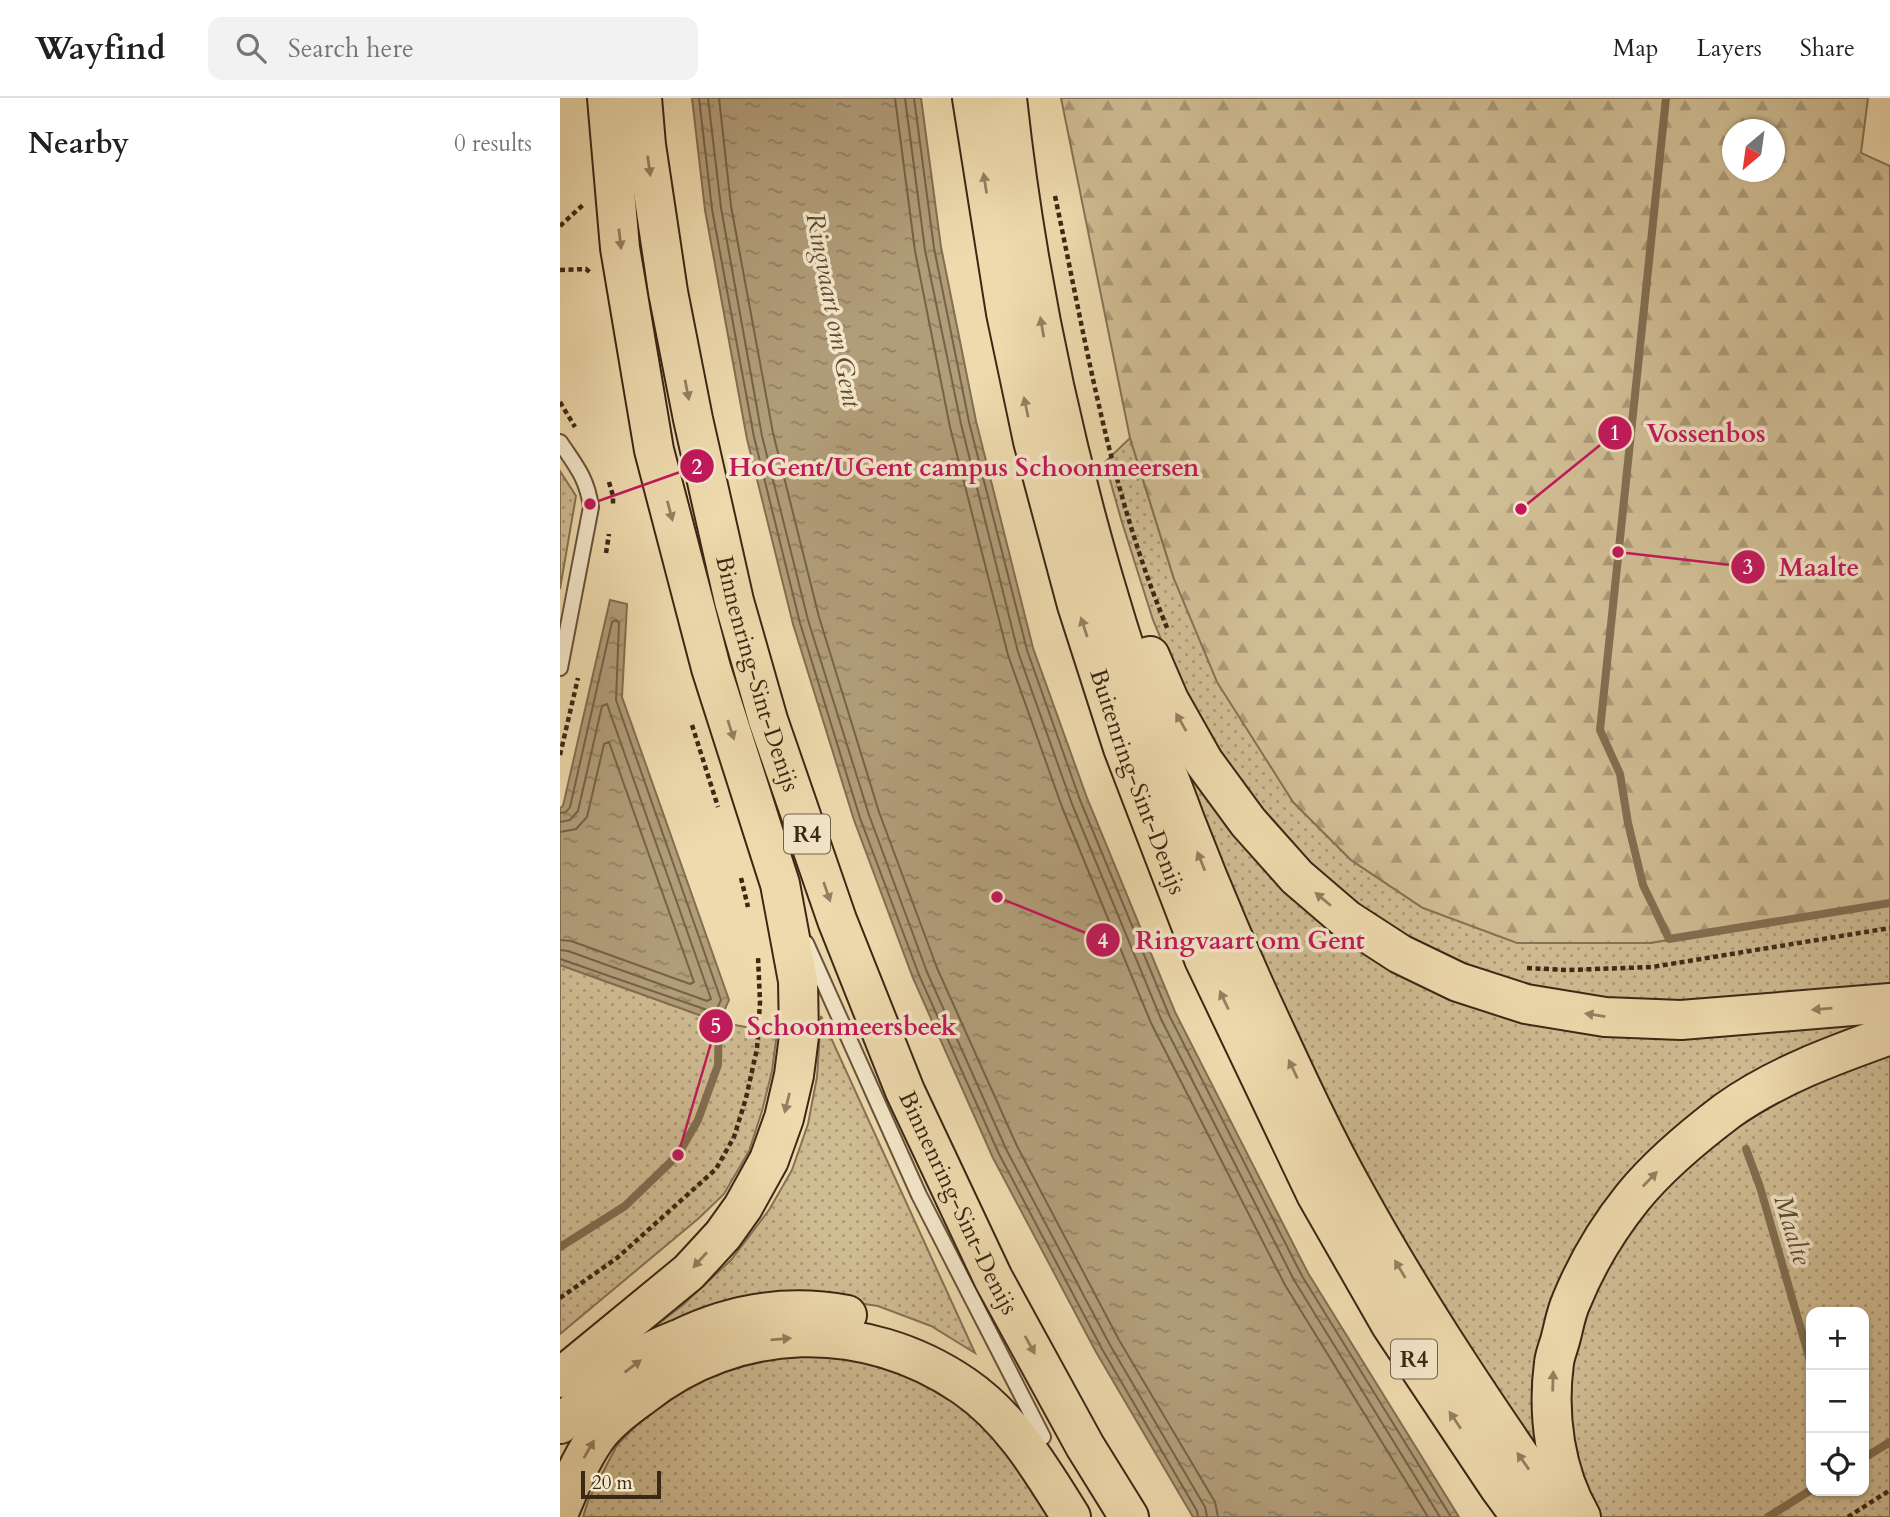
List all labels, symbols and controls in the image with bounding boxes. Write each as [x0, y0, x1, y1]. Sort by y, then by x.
search box [208, 17, 698, 80]
text: Wayfind [35, 26, 166, 71]
icon: search [232, 29, 270, 67]
text: Search here [288, 31, 414, 66]
text: Map [1613, 32, 1659, 65]
text: Layers [1697, 32, 1762, 65]
text: Share [1800, 32, 1855, 65]
north arrow [1722, 119, 1785, 182]
text: Nearby [28, 123, 129, 164]
text: 0 results [454, 128, 532, 159]
one-way arrow [644, 155, 655, 177]
one-way arrow [979, 172, 990, 194]
water label: Ringvaart om Gent [798, 210, 870, 411]
one-way arrow [614, 228, 625, 250]
one-way arrow [1036, 316, 1047, 338]
one-way arrow [682, 379, 693, 401]
one-way arrow [1020, 396, 1031, 418]
callout: Vossenbos [1598, 409, 1780, 456]
text: Vossenbos [1646, 416, 1766, 451]
text: 1 [1610, 419, 1620, 448]
callout: HoGent/UGent campus Schoonmeersen [680, 443, 1214, 490]
text: HoGent/UGent campus Schoonmeersen [728, 450, 1200, 485]
text: 2 [692, 453, 703, 482]
one-way arrow [665, 500, 676, 522]
callout: Maalte [1730, 543, 1874, 590]
text: Maalte [1779, 550, 1859, 585]
street label: Binnenring-Sint-Denijs [707, 553, 807, 796]
text: 3 [1743, 553, 1753, 582]
one-way arrow [1078, 616, 1089, 637]
street label: Buitenring-Sint-Denijs [1082, 665, 1194, 899]
one-way arrow [1175, 713, 1188, 732]
one-way arrow [726, 720, 737, 741]
road number: R4 [784, 814, 830, 854]
one-way arrow [1196, 850, 1207, 871]
one-way arrow [822, 881, 833, 902]
one-way arrow [1314, 892, 1331, 907]
callout: Ringvaart om Gent [1086, 917, 1378, 964]
text: Ringvaart om Gent [1135, 923, 1365, 958]
text: 4 [1098, 927, 1109, 956]
one-way arrow [1218, 990, 1229, 1010]
callout: Schoonmeersbeek [699, 1002, 971, 1049]
one-way arrow [1811, 1004, 1833, 1015]
text: Schoonmeersbeek [747, 1009, 958, 1044]
one-way arrow [1584, 1009, 1606, 1020]
text: 5 [711, 1012, 721, 1041]
one-way arrow [1287, 1059, 1299, 1079]
street label: Binnenring-Sint-Denijs [890, 1086, 1026, 1321]
one-way arrow [781, 1092, 792, 1114]
one-way arrow [1641, 1171, 1658, 1188]
water label: Maalte [1765, 1191, 1820, 1270]
one-way arrow [693, 1251, 709, 1268]
one-way arrow [1394, 1260, 1407, 1279]
map controls [1806, 1307, 1869, 1496]
button: + [1806, 1307, 1869, 1370]
one-way arrow [770, 1333, 792, 1344]
one-way arrow [1024, 1335, 1036, 1355]
road number: R4 [1391, 1340, 1437, 1378]
one-way arrow [623, 1358, 641, 1373]
one-way arrow [1548, 1369, 1559, 1391]
button: − [1806, 1370, 1869, 1433]
one-way arrow [1448, 1410, 1461, 1430]
button: locate [1806, 1433, 1869, 1496]
one-way arrow [583, 1439, 595, 1458]
one-way arrow [1516, 1452, 1530, 1470]
scale bar [581, 1468, 662, 1500]
text: 20 m [592, 1470, 633, 1496]

